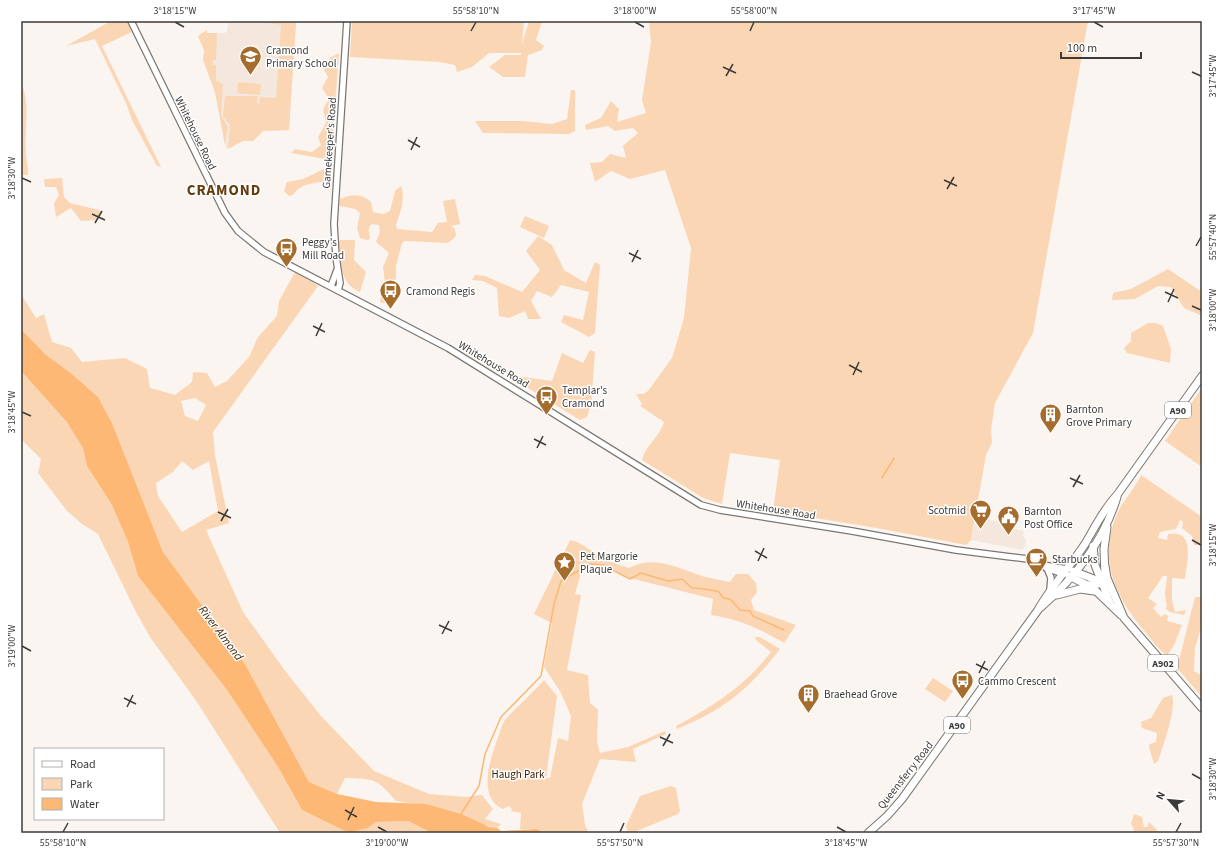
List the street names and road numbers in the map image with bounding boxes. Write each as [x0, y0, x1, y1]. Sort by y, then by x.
street label: Whitehouse Road [171, 94, 220, 173]
street label: Gamekeeper's Road [319, 97, 340, 189]
street label: Whitehouse Road [456, 337, 532, 392]
road number: A90 [1165, 402, 1191, 418]
street label: Whitehouse Road [735, 496, 817, 523]
road number: A902 [1148, 655, 1178, 671]
road number: A90 [944, 717, 970, 733]
street label: Queensferry Road [874, 738, 937, 812]

